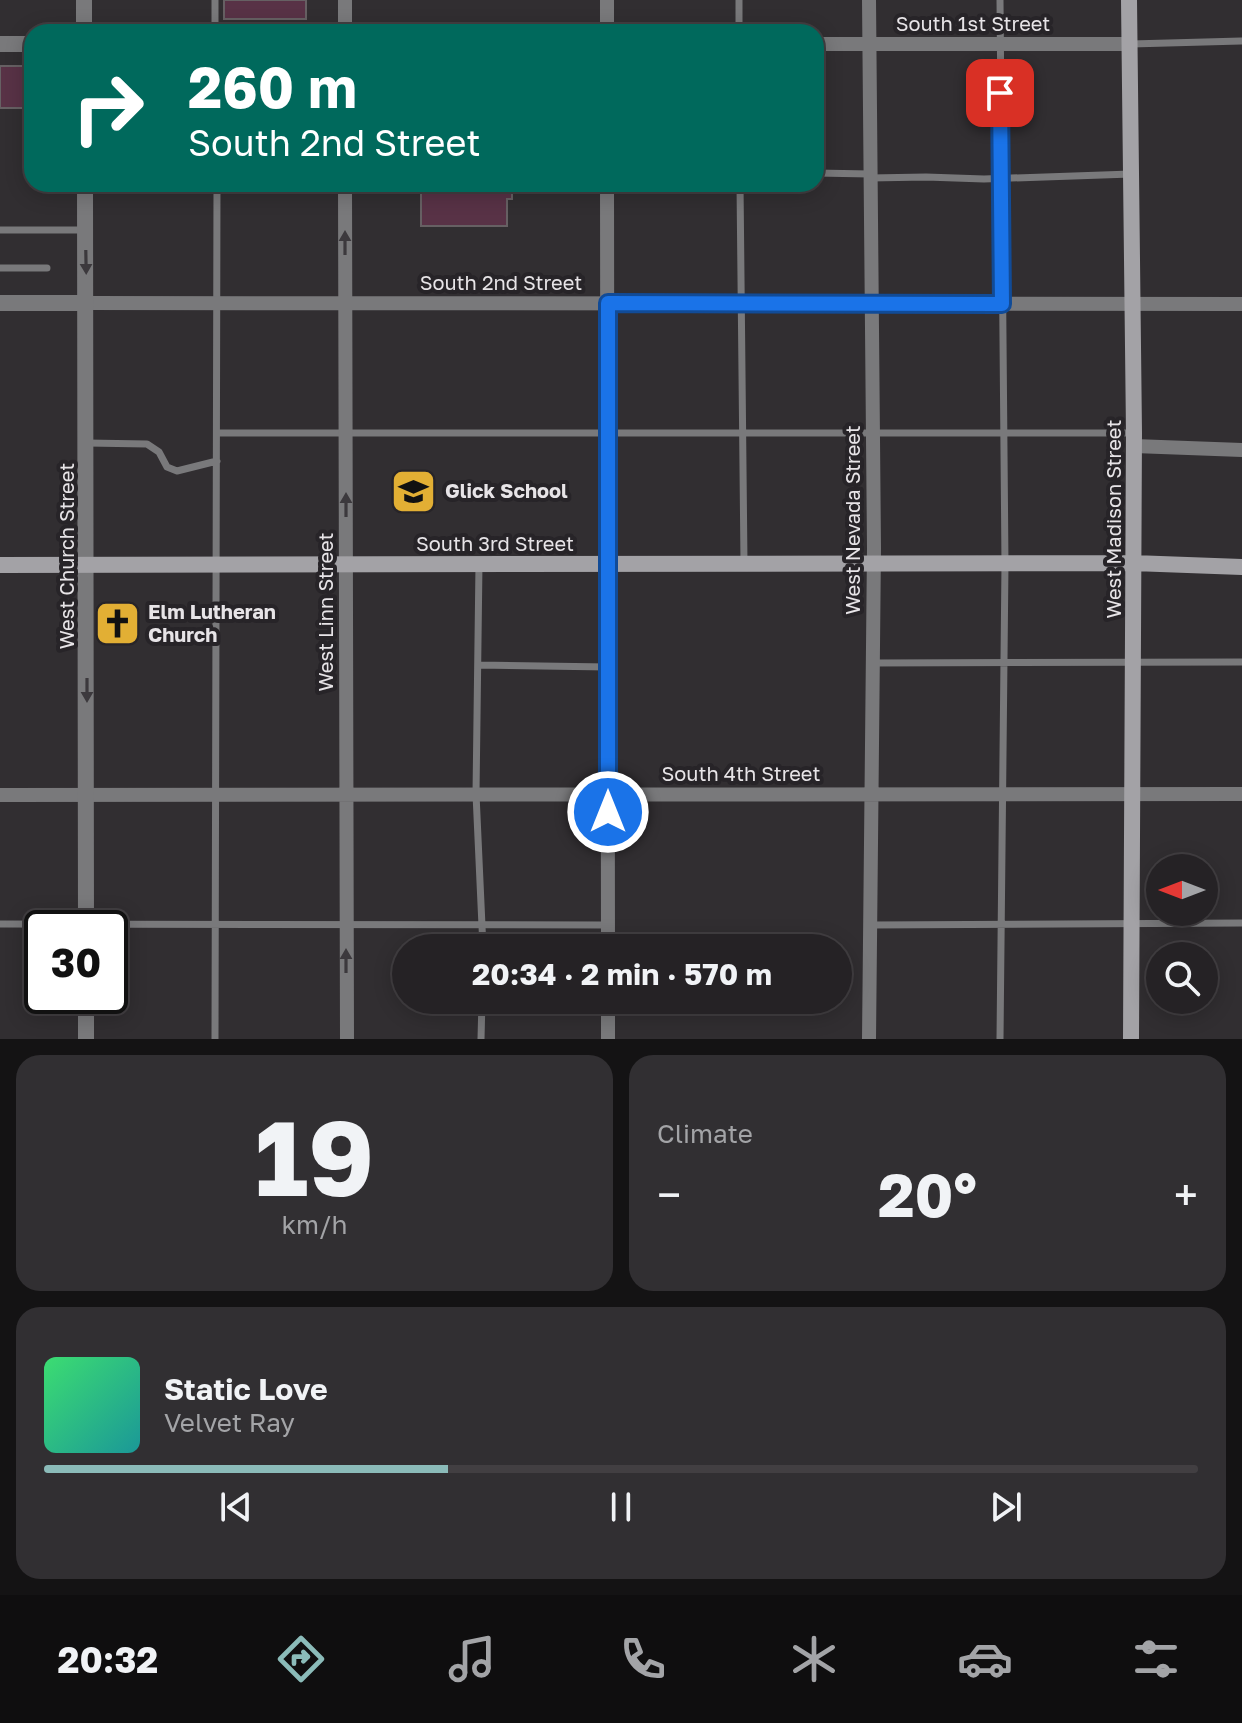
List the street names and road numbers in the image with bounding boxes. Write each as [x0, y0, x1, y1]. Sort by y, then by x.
street label: South 1st Street [896, 11, 1050, 35]
street label: South 2nd Street [420, 270, 582, 294]
street label: West Madison Street [1101, 420, 1125, 618]
street label: West Nevada Street [840, 425, 864, 615]
street label: West Church Street [54, 463, 78, 649]
street label: South 3rd Street [416, 531, 574, 555]
street label: West Linn Street [313, 532, 337, 692]
street label: South 4th Street [662, 761, 820, 785]

